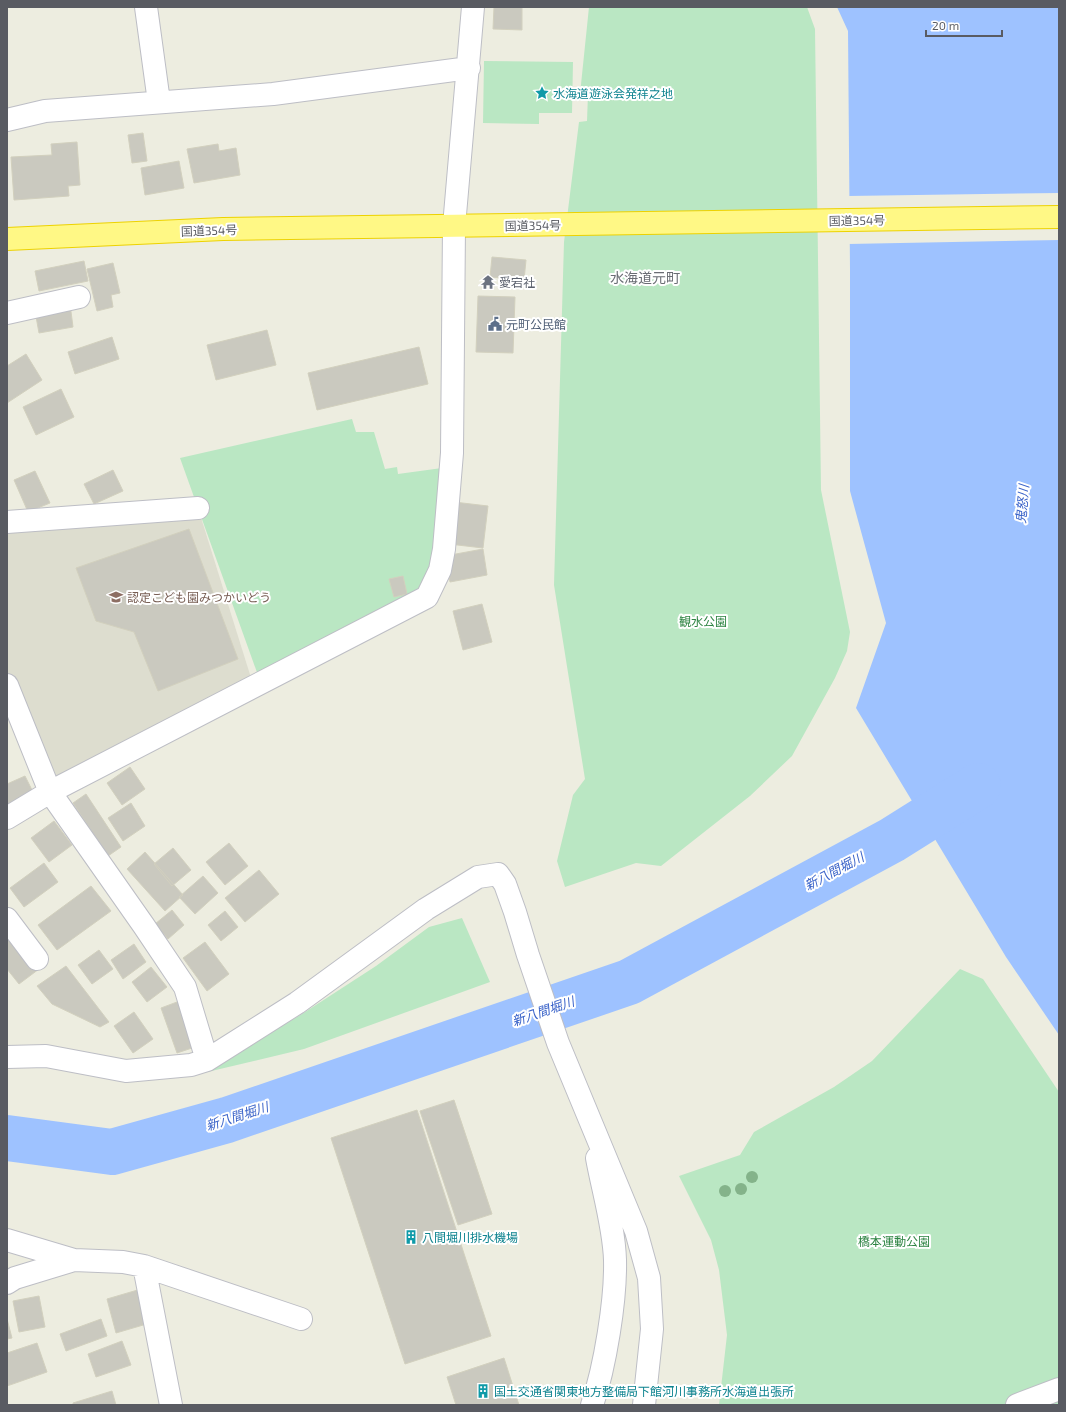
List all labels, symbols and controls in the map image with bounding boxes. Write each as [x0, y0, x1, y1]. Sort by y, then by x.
scale bar [926, 12, 1002, 38]
text: 20 m [932, 18, 959, 32]
place icon: 水海道遊泳会発祥之地 [534, 85, 550, 101]
place label: 水海道遊泳会発祥之地 [553, 86, 673, 100]
street label: 国道354号 [829, 213, 885, 227]
street label: 国道354号 [505, 218, 561, 232]
street label: 国道354号 [181, 222, 237, 238]
district label: 水海道元町 [610, 269, 680, 286]
temple icon: 愛宕社 [480, 274, 496, 290]
place label: 愛宕社 [499, 275, 535, 289]
public building icon: 元町公民館 [487, 316, 503, 332]
place label: 元町公民館 [506, 317, 566, 331]
water label: 鬼怒川 [1012, 482, 1032, 524]
school or university icon: 認定こども園みつかいどう [108, 589, 124, 605]
place label: 認定こども園みつかいどう [127, 590, 271, 604]
park label: 観水公園 [679, 614, 727, 628]
water label: 新八間堀川 [802, 848, 868, 893]
water label: 新八間堀川 [510, 992, 578, 1029]
water label: 新八間堀川 [204, 1098, 272, 1134]
building icon: 八間堀川排水機場 [403, 1229, 419, 1245]
place label: 八間堀川排水機場 [422, 1230, 518, 1244]
park label: 橋本運動公園 [858, 1234, 930, 1248]
building icon: 国土交通省関東地方整備局下館河川事務所水海道出張所 [475, 1383, 491, 1399]
place label: 国土交通省関東地方整備局下館河川事務所水海道出張所 [494, 1384, 794, 1398]

